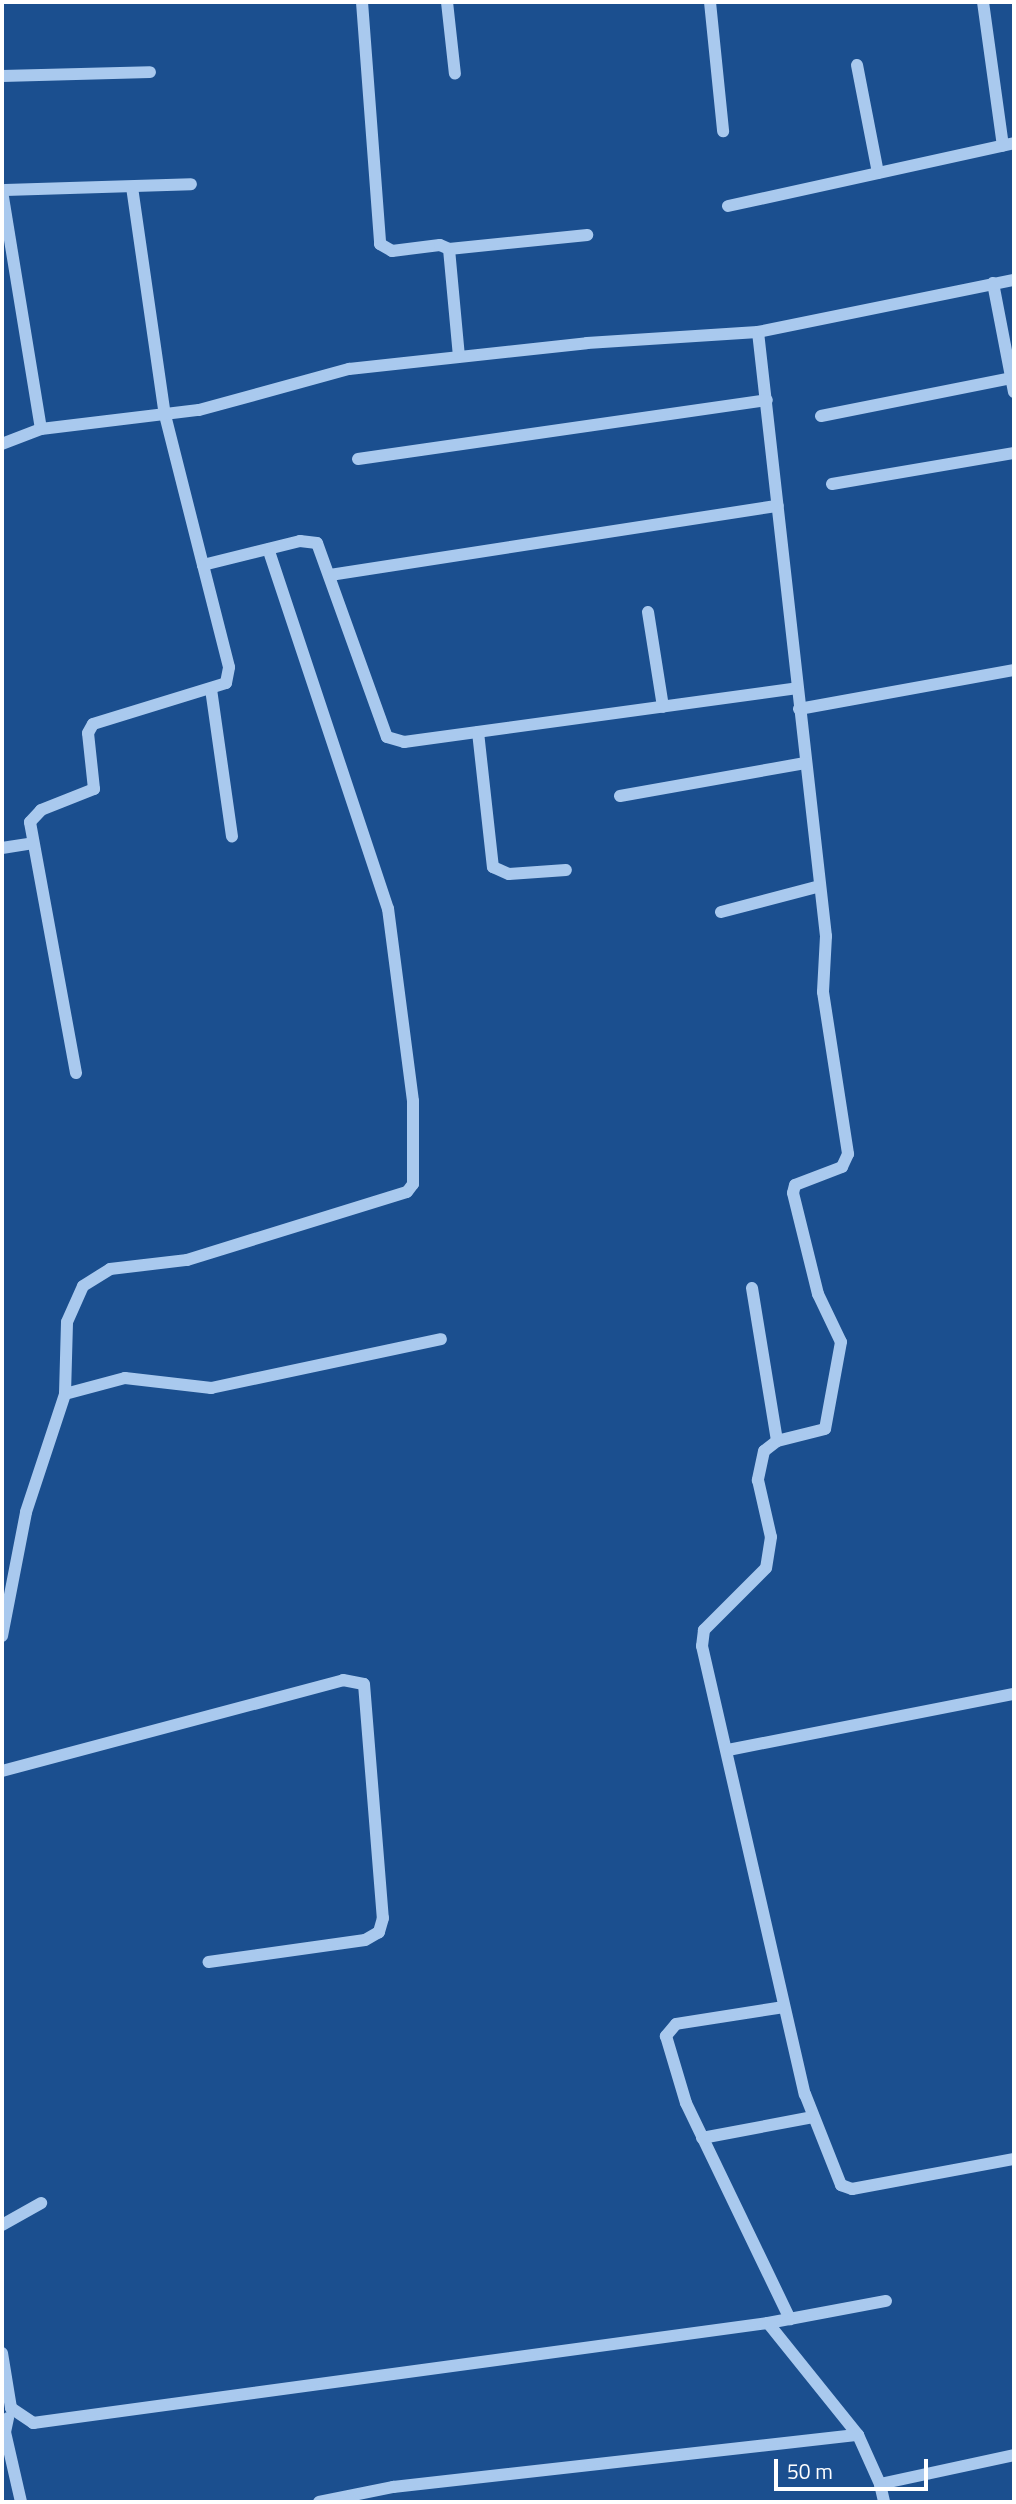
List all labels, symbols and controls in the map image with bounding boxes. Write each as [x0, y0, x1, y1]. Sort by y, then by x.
scale bar [778, 2444, 932, 2488]
text: 50 m [787, 2455, 833, 2487]

